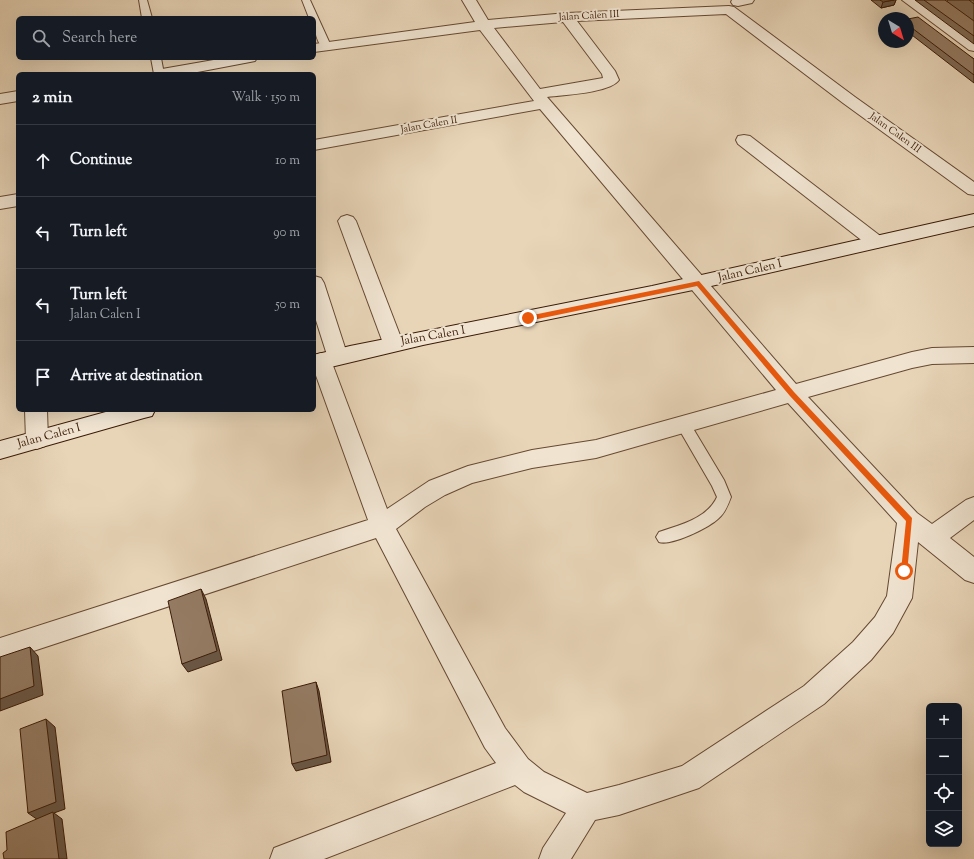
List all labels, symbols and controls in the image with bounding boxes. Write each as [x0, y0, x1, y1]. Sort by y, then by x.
street label: Jalan Calen III [557, 7, 620, 25]
north arrow [878, 12, 914, 48]
search box [16, 16, 316, 60]
icon: search [30, 27, 52, 49]
text: Search here [62, 28, 137, 49]
text: 2 min [32, 86, 73, 110]
text: Walk · 150 m [231, 89, 300, 107]
street label: Jalan Calen III [865, 108, 925, 157]
street label: Jalan Calen II [398, 113, 459, 138]
icon: ahead [32, 150, 54, 172]
text: Continue [70, 150, 132, 171]
text: 10 m [275, 152, 300, 170]
icon: left [32, 222, 54, 244]
text: Turn left [70, 222, 127, 243]
text: 90 m [273, 224, 300, 242]
street label: Jalan Calen I [715, 255, 784, 287]
text: Turn left [70, 285, 127, 306]
icon: left [32, 294, 54, 316]
text: 50 m [275, 296, 300, 314]
text: Jalan Calen I [70, 306, 140, 324]
route end [519, 309, 537, 327]
street label: Jalan Calen I [398, 321, 467, 351]
icon: arrive [32, 366, 54, 388]
text: Arrive at destination [70, 366, 203, 387]
street label: Jalan Calen I [14, 419, 83, 453]
route start [895, 562, 913, 580]
map controls [926, 703, 962, 847]
button: + [926, 703, 962, 739]
button: − [926, 739, 962, 775]
button: locate [926, 775, 962, 811]
button: layers [926, 811, 962, 847]

